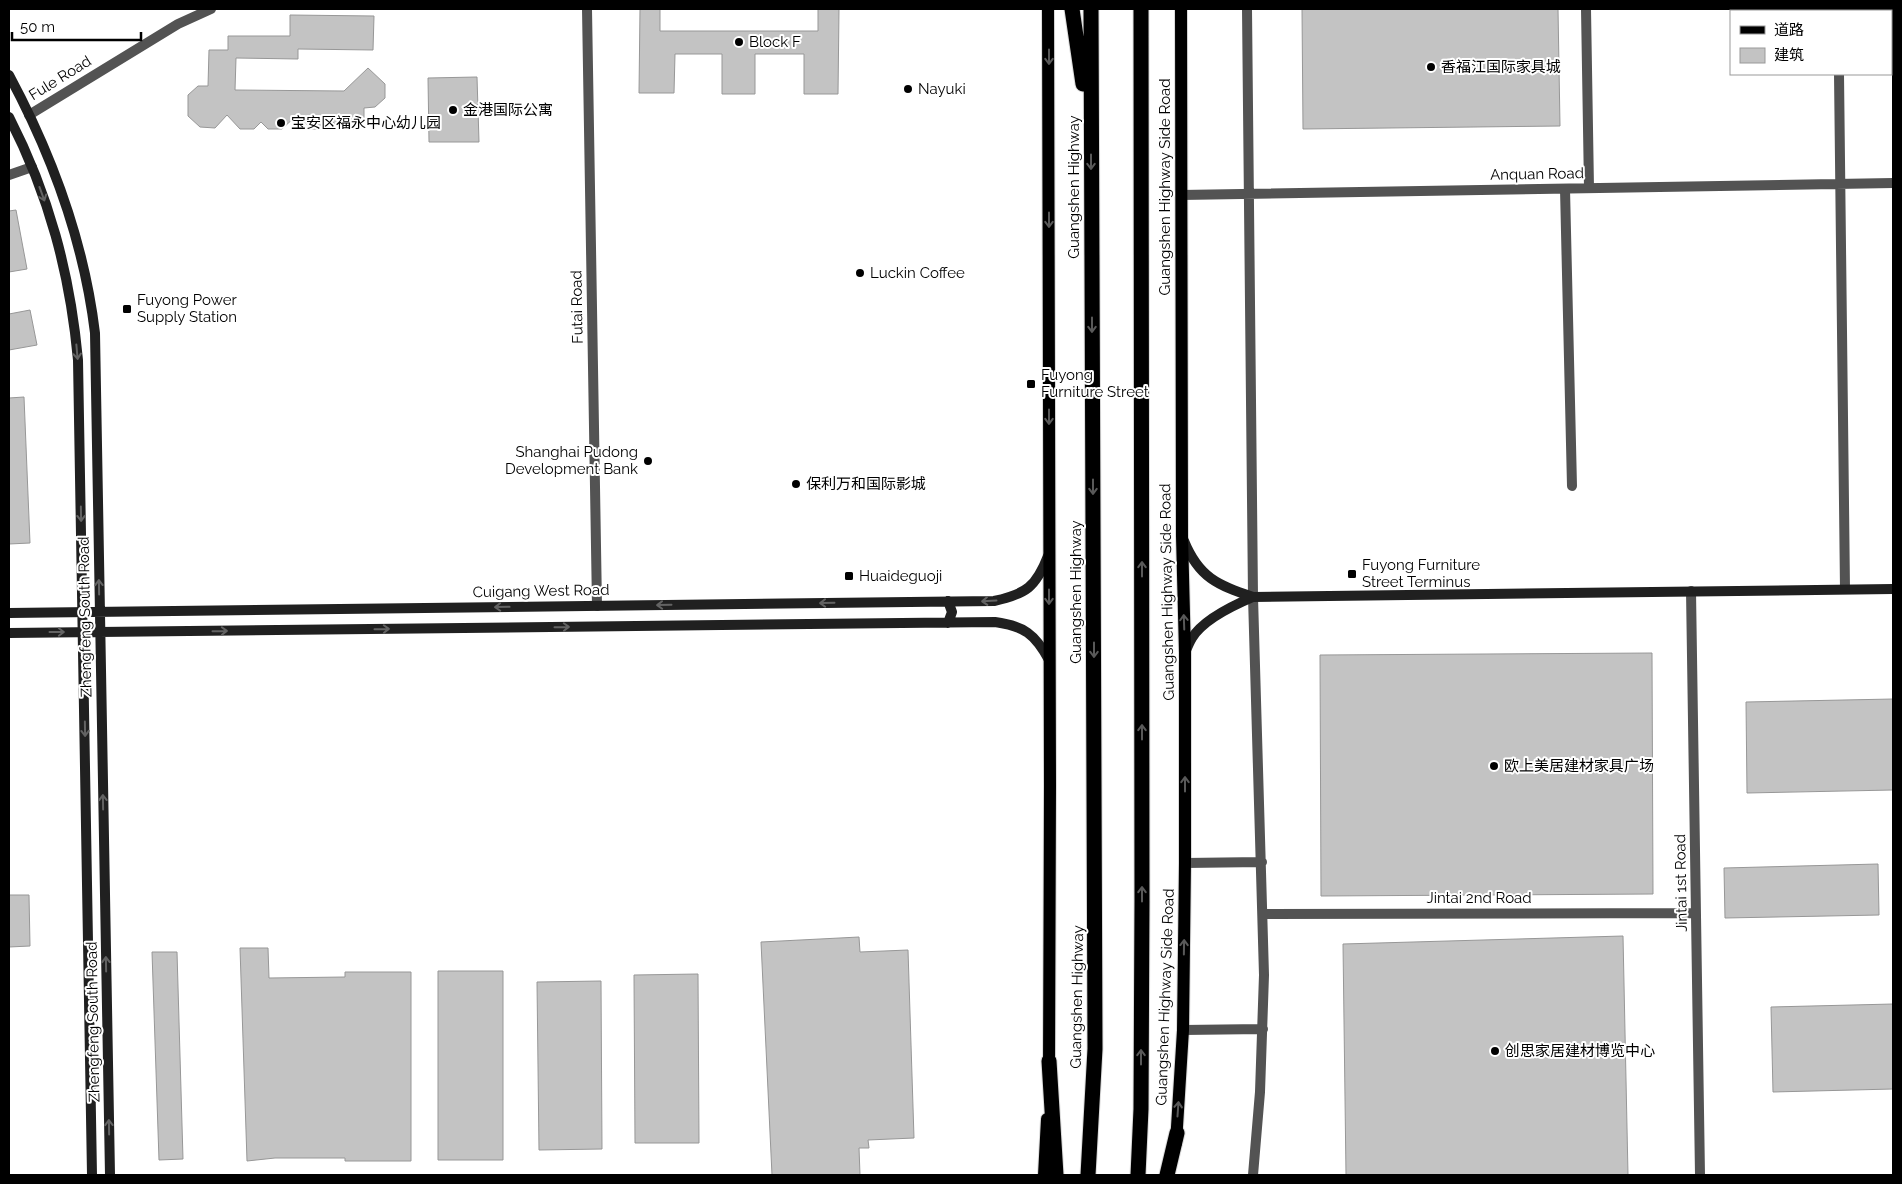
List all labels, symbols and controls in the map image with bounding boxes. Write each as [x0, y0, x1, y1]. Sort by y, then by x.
scale bar [12, 10, 141, 42]
legend [1730, 10, 1892, 75]
text: 50 m [20, 18, 55, 36]
text: 道路 [1774, 21, 1804, 39]
place label: Block F [749, 33, 801, 51]
marker: Block F [733, 36, 745, 48]
text: 建筑 [1774, 46, 1804, 64]
one-way arrow [1044, 49, 1054, 65]
street label: Fule Road [26, 52, 94, 104]
place label: 香福江国际家具城 [1441, 58, 1561, 76]
marker: 香福江国际家具城 [1425, 61, 1437, 73]
street label: Guangshen Highway Side Road [1156, 78, 1174, 296]
place label: Nayuki [918, 80, 966, 98]
marker: Nayuki [902, 83, 914, 95]
place label: 金港国际公寓 [463, 101, 553, 119]
marker: 金港国际公寓 [447, 104, 459, 116]
place label: 宝安区福永中心幼儿园 [291, 114, 441, 132]
street label: Guangshen Highway [1065, 115, 1083, 259]
marker: 宝安区福永中心幼儿园 [275, 117, 287, 129]
one-way arrow [1086, 154, 1096, 170]
street label: Anquan Road [1490, 164, 1584, 184]
one-way arrow [38, 186, 47, 201]
one-way arrow [1044, 212, 1054, 228]
place label: Luckin Coffee [870, 264, 965, 282]
marker: Luckin Coffee [854, 267, 866, 279]
street label: Futai Road [567, 270, 587, 344]
place label: Fuyong Power Supply Station [137, 291, 237, 326]
marker: Fuyong Power Supply Station [121, 303, 133, 315]
one-way arrow [1087, 316, 1097, 333]
one-way arrow [72, 344, 82, 360]
place label: Fuyong Furniture Street [1041, 366, 1149, 401]
marker: Fuyong Furniture Street [1025, 378, 1037, 390]
one-way arrow [1044, 409, 1054, 425]
place label: Shanghai Pudong Development Bank [505, 443, 638, 478]
marker: Shanghai Pudong Development Bank [642, 455, 654, 467]
place label: 保利万和国际影城 [806, 475, 926, 493]
marker: 保利万和国际影城 [790, 478, 802, 490]
one-way arrow [1088, 479, 1098, 495]
street label: Guangshen Highway Side Road [1156, 483, 1178, 701]
one-way arrow [76, 506, 86, 522]
street label: Guangshen Highway [1067, 520, 1085, 664]
street label: Zhengfeng South Road [75, 536, 95, 698]
place label: Fuyong Furniture Street Terminus [1362, 556, 1480, 591]
one-way arrow [1137, 561, 1146, 577]
place label: Huaideguoji [859, 567, 942, 585]
marker: Fuyong Furniture Street Terminus [1346, 568, 1358, 580]
marker: Huaideguoji [843, 570, 855, 582]
one-way arrow [95, 579, 104, 595]
street label: Cuigang West Road [472, 581, 610, 601]
one-way arrow [1044, 589, 1054, 605]
one-way arrow [981, 596, 997, 605]
one-way arrow [819, 598, 835, 608]
one-way arrow [656, 600, 672, 610]
one-way arrow [494, 602, 510, 612]
one-way arrow [1179, 614, 1189, 630]
one-way arrow [554, 622, 570, 632]
one-way arrow [374, 624, 390, 634]
one-way arrow [212, 626, 228, 636]
one-way arrow [49, 627, 65, 637]
one-way arrow [1089, 642, 1099, 658]
one-way arrow [80, 720, 90, 737]
one-way arrow [1137, 724, 1147, 740]
place label: 欧上美居建材家具广场 [1504, 757, 1654, 775]
marker: 欧上美居建材家具广场 [1488, 760, 1500, 772]
one-way arrow [1180, 777, 1190, 793]
one-way arrow [99, 794, 108, 810]
street label: Jintai 1st Road [1671, 834, 1691, 932]
one-way arrow [1137, 886, 1147, 902]
street label: Guangshen Highway Side Road [1152, 888, 1178, 1106]
street label: Jintai 2nd Road [1426, 889, 1532, 907]
street label: Guangshen Highway [1067, 925, 1087, 1069]
one-way arrow [1180, 939, 1189, 955]
street label: Zhengfeng South Road [83, 941, 103, 1103]
one-way arrow [102, 956, 111, 972]
place label: 创思家居建材博览中心 [1505, 1042, 1655, 1060]
marker: 创思家居建材博览中心 [1489, 1045, 1501, 1057]
one-way arrow [1136, 1049, 1146, 1065]
one-way arrow [1174, 1101, 1183, 1117]
one-way arrow [105, 1119, 114, 1135]

